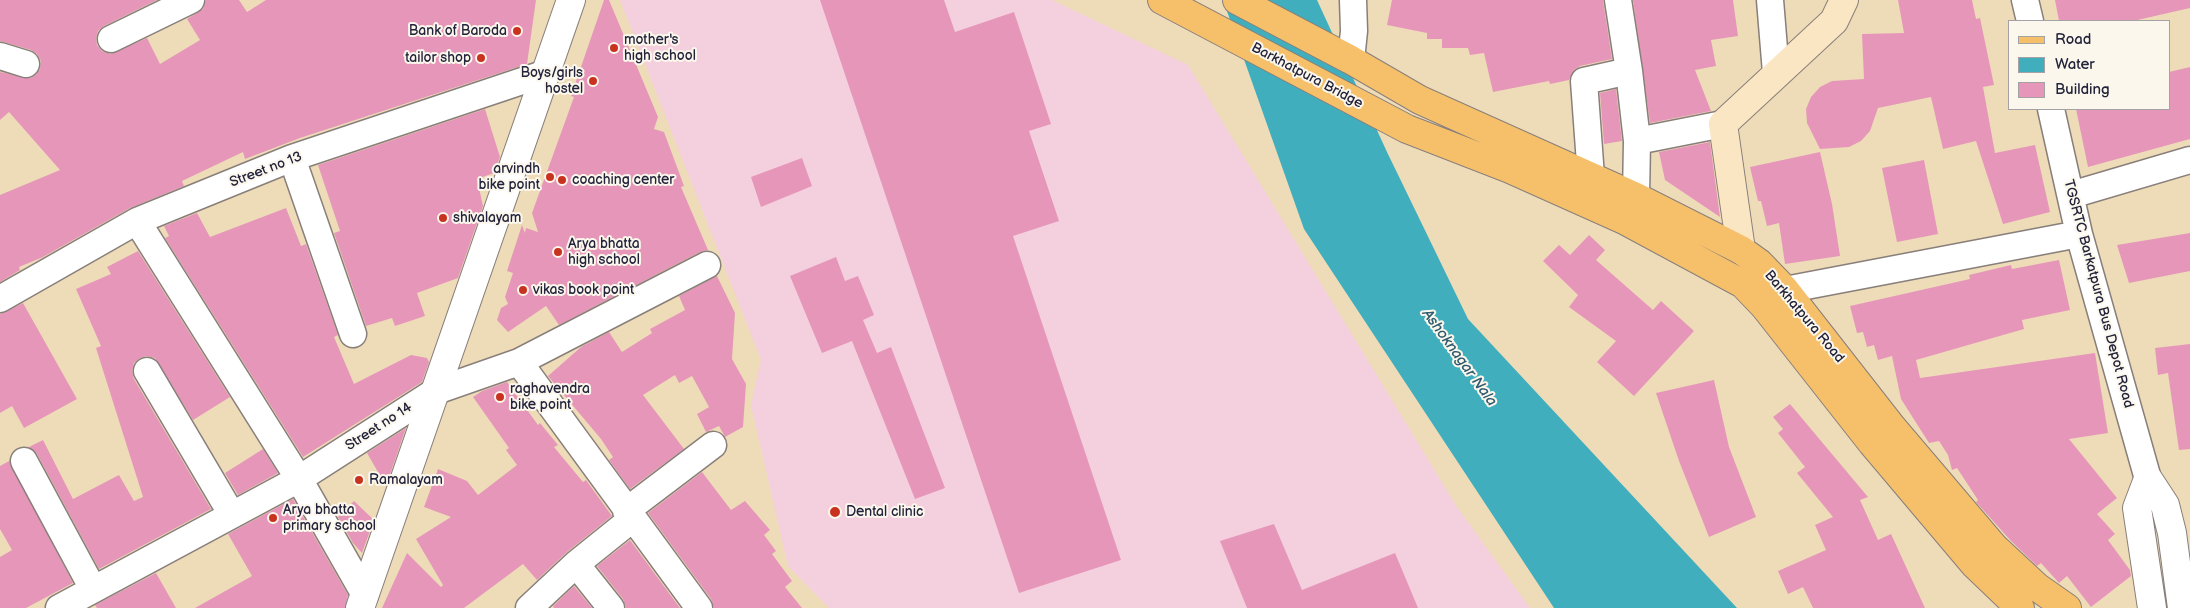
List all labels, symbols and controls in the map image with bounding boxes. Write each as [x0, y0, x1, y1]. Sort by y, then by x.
legend [2008, 20, 2170, 110]
place label: Bank of Baroda [409, 23, 507, 39]
marker: Bank of Baroda [511, 25, 523, 37]
text: Road [2055, 30, 2091, 49]
place label: mother's high school [624, 32, 696, 64]
street label: Barkhatpura Bridge [1248, 39, 1366, 113]
marker: mother's high school [608, 42, 620, 54]
place label: tailor shop [405, 50, 471, 66]
marker: tailor shop [475, 52, 487, 64]
text: Water [2055, 55, 2095, 74]
place label: Boys/girls hostel [520, 65, 583, 98]
marker: Boys/girls hostel [587, 75, 599, 87]
text: Building [2055, 80, 2110, 99]
street label: Street no 13 [228, 149, 304, 191]
place label: arvindh bike point [479, 161, 540, 193]
marker: arvindh bike point [544, 171, 556, 183]
place label: coaching center [572, 172, 674, 188]
marker: coaching center [556, 174, 568, 186]
street label: TGSRTC Barkatpura Bus Depot Road [2059, 178, 2137, 410]
place label: shivalayam [453, 210, 521, 226]
marker: shivalayam [437, 212, 449, 224]
place label: Arya bhatta high school [568, 236, 640, 268]
marker: Arya bhatta high school [552, 246, 564, 258]
street label: Barkhatpura Road [1760, 267, 1848, 367]
place label: vikas book point [533, 282, 634, 298]
marker: vikas book point [517, 284, 529, 296]
water label: Ashoknagar Nala [1418, 306, 1500, 410]
place label: raghavendra bike point [510, 381, 590, 414]
marker: raghavendra bike point [494, 391, 506, 403]
street label: Street no 14 [343, 399, 415, 455]
place label: Ramalayam [369, 472, 443, 488]
marker: Ramalayam [353, 474, 365, 486]
place label: Arya bhatta primary school [283, 502, 376, 534]
place label: Dental clinic [846, 504, 923, 520]
marker: Dental clinic [828, 505, 842, 519]
marker: Arya bhatta primary school [267, 512, 279, 524]

